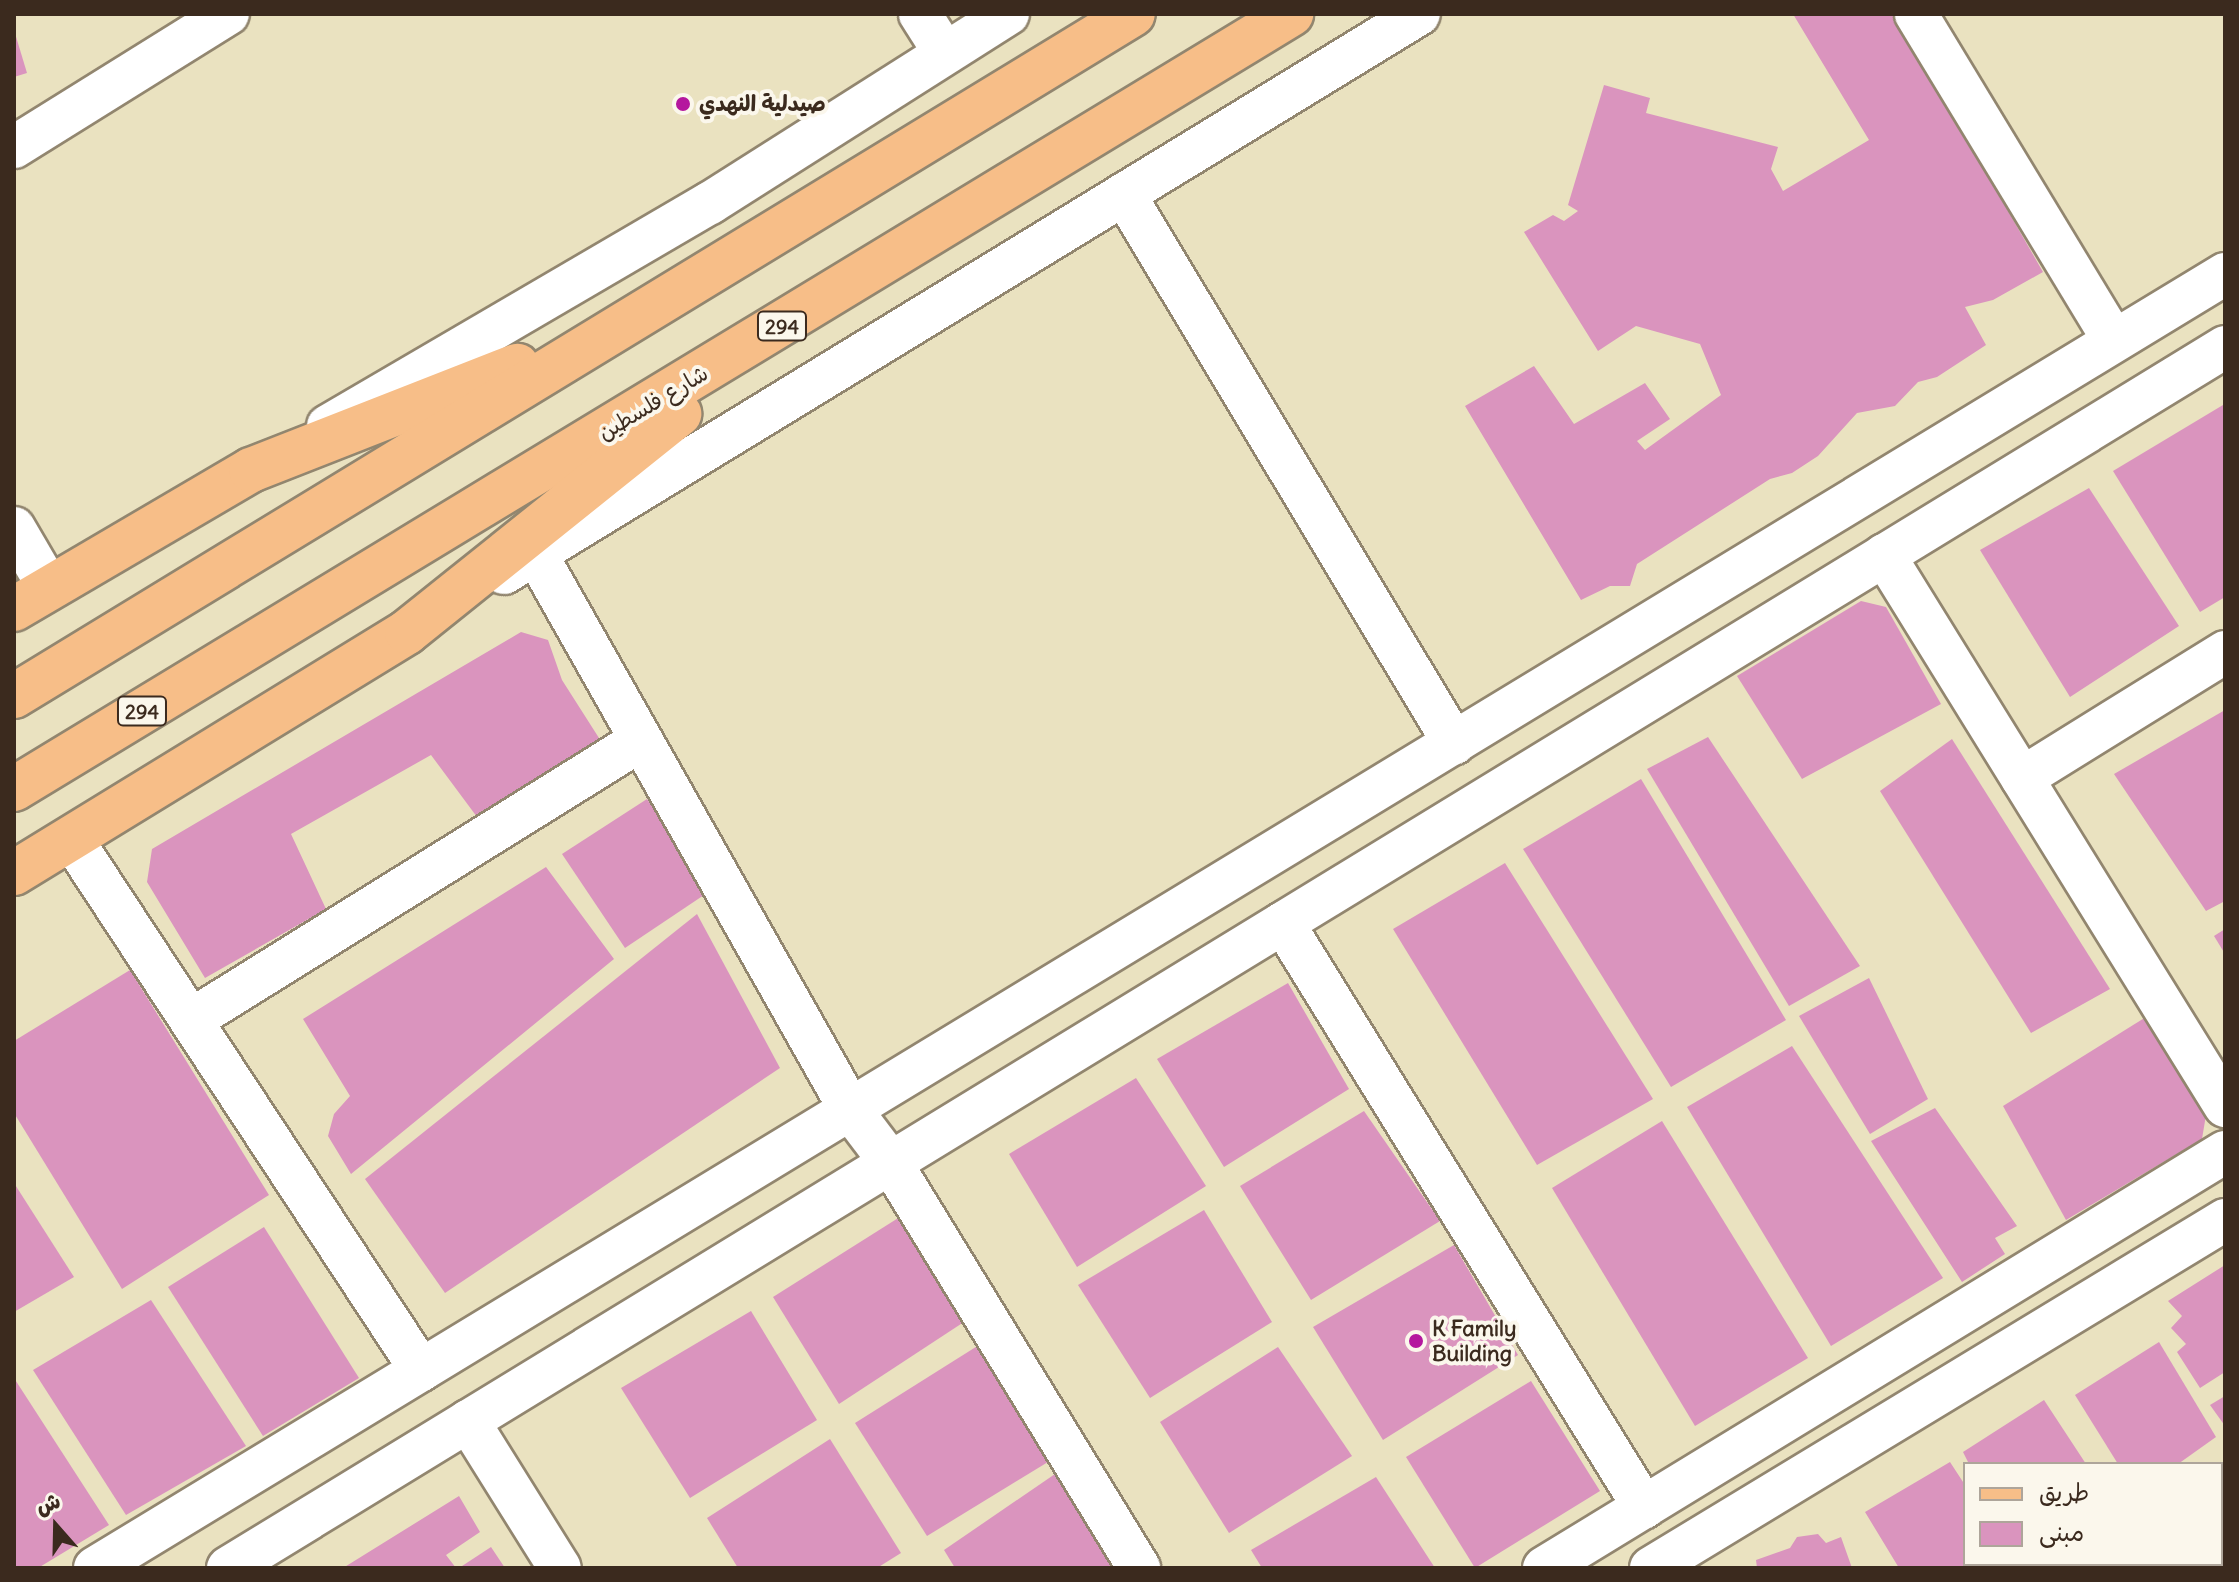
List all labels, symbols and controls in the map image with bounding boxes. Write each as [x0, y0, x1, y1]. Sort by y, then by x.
place label: صيدلية النهدي [699, 91, 826, 117]
marker: صيدلية النهدي [674, 95, 692, 113]
road number: 294 [756, 310, 808, 342]
street label: شارع فلسطين [593, 360, 713, 446]
road number: 294 [116, 695, 168, 727]
place label: K Family Building [1432, 1315, 1516, 1366]
marker: K Family Building [1407, 1332, 1425, 1350]
legend [1963, 1462, 2223, 1566]
text: طريق [2039, 1477, 2089, 1507]
north arrow [16, 1486, 96, 1566]
text: ش [32, 1486, 64, 1521]
text: مبنى [2039, 1517, 2084, 1547]

